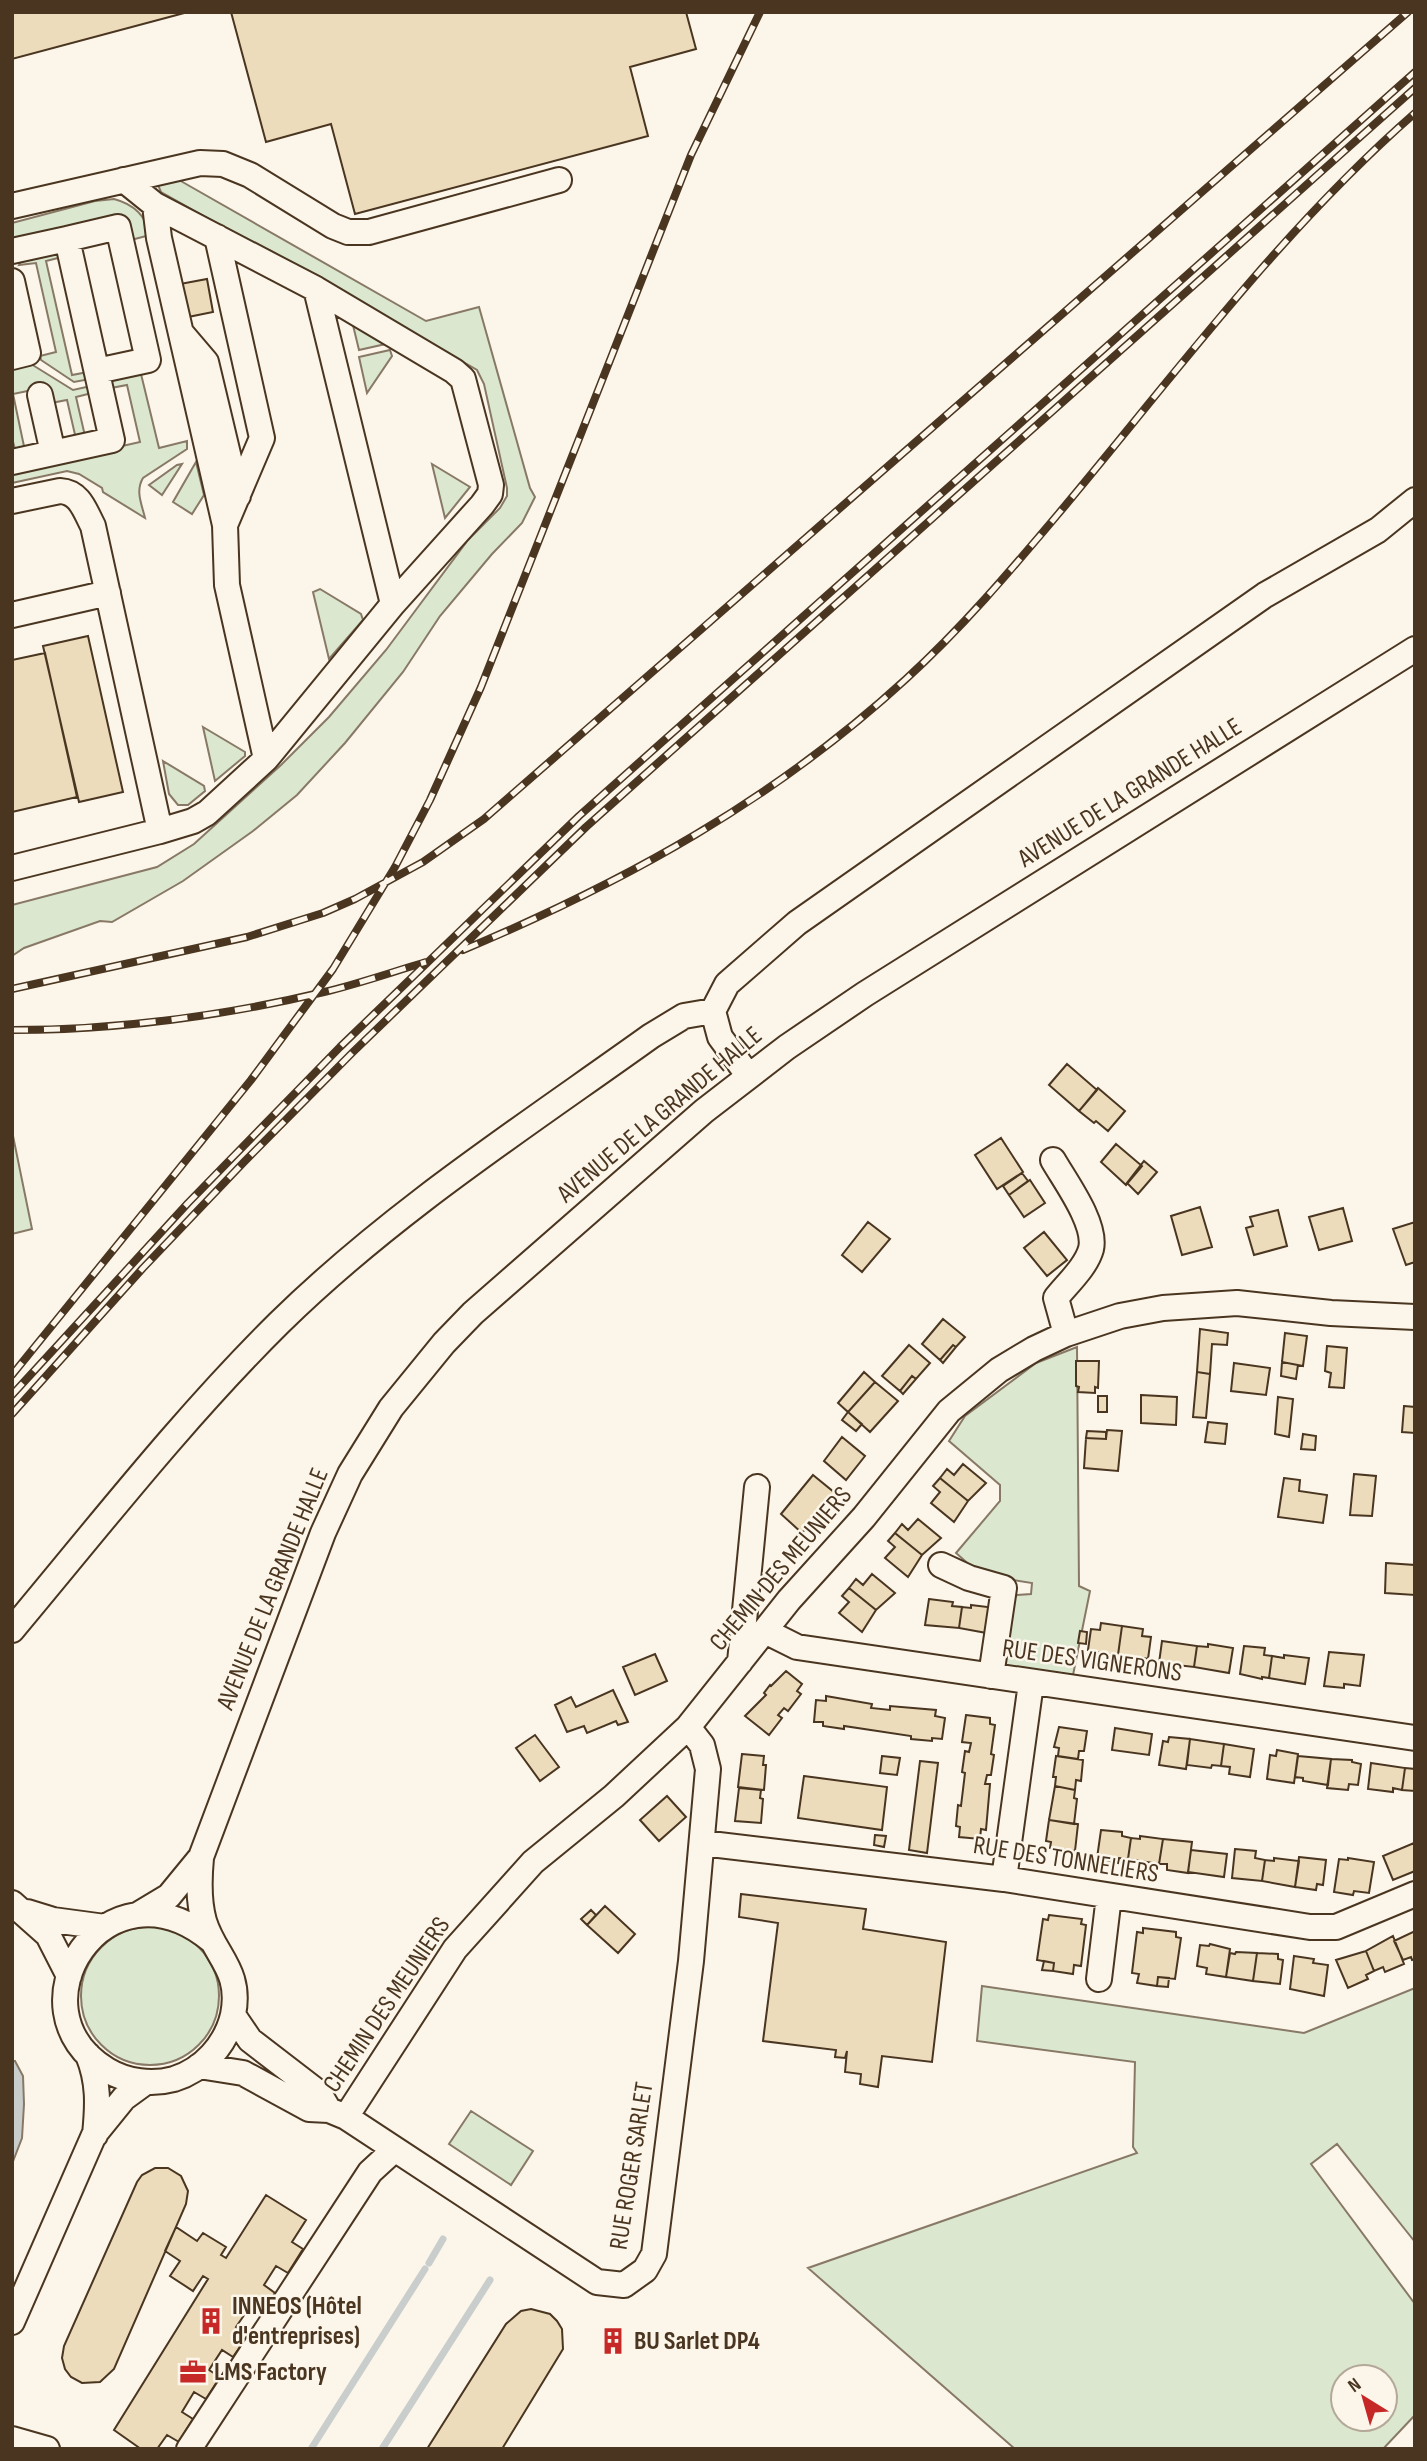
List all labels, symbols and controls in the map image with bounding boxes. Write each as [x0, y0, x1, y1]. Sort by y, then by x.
street label: AVENUE DE LA GRANDE HALLE [1012, 712, 1247, 875]
street label: AVENUE DE LA GRANDE HALLE [551, 1020, 769, 1210]
street label: AVENUE DE LA GRANDE HALLE [210, 1464, 336, 1715]
street label: CHEMIN DES MEUNIERS [703, 1481, 859, 1657]
street label: RUE DES VIGNERONS [1000, 1633, 1184, 1689]
street label: RUE DES TONNELIERS [971, 1830, 1161, 1890]
street label: CHEMIN DES MEUNIERS [317, 1911, 457, 2099]
street label: RUE ROGER SARLET [603, 2080, 661, 2252]
place label: INNEOS (Hôtel d'entreprises) [232, 2291, 362, 2352]
building icon: INNEOS (Hôtel d'entreprises) [196, 2306, 226, 2336]
building icon: BU Sarlet DP4 [598, 2326, 628, 2356]
place label: BU Sarlet DP4 [634, 2326, 760, 2357]
office icon: LMS Factory [178, 2357, 208, 2387]
place label: LMS Factory [214, 2357, 327, 2388]
north arrow [1329, 2363, 1399, 2433]
text: N [1344, 2373, 1366, 2398]

